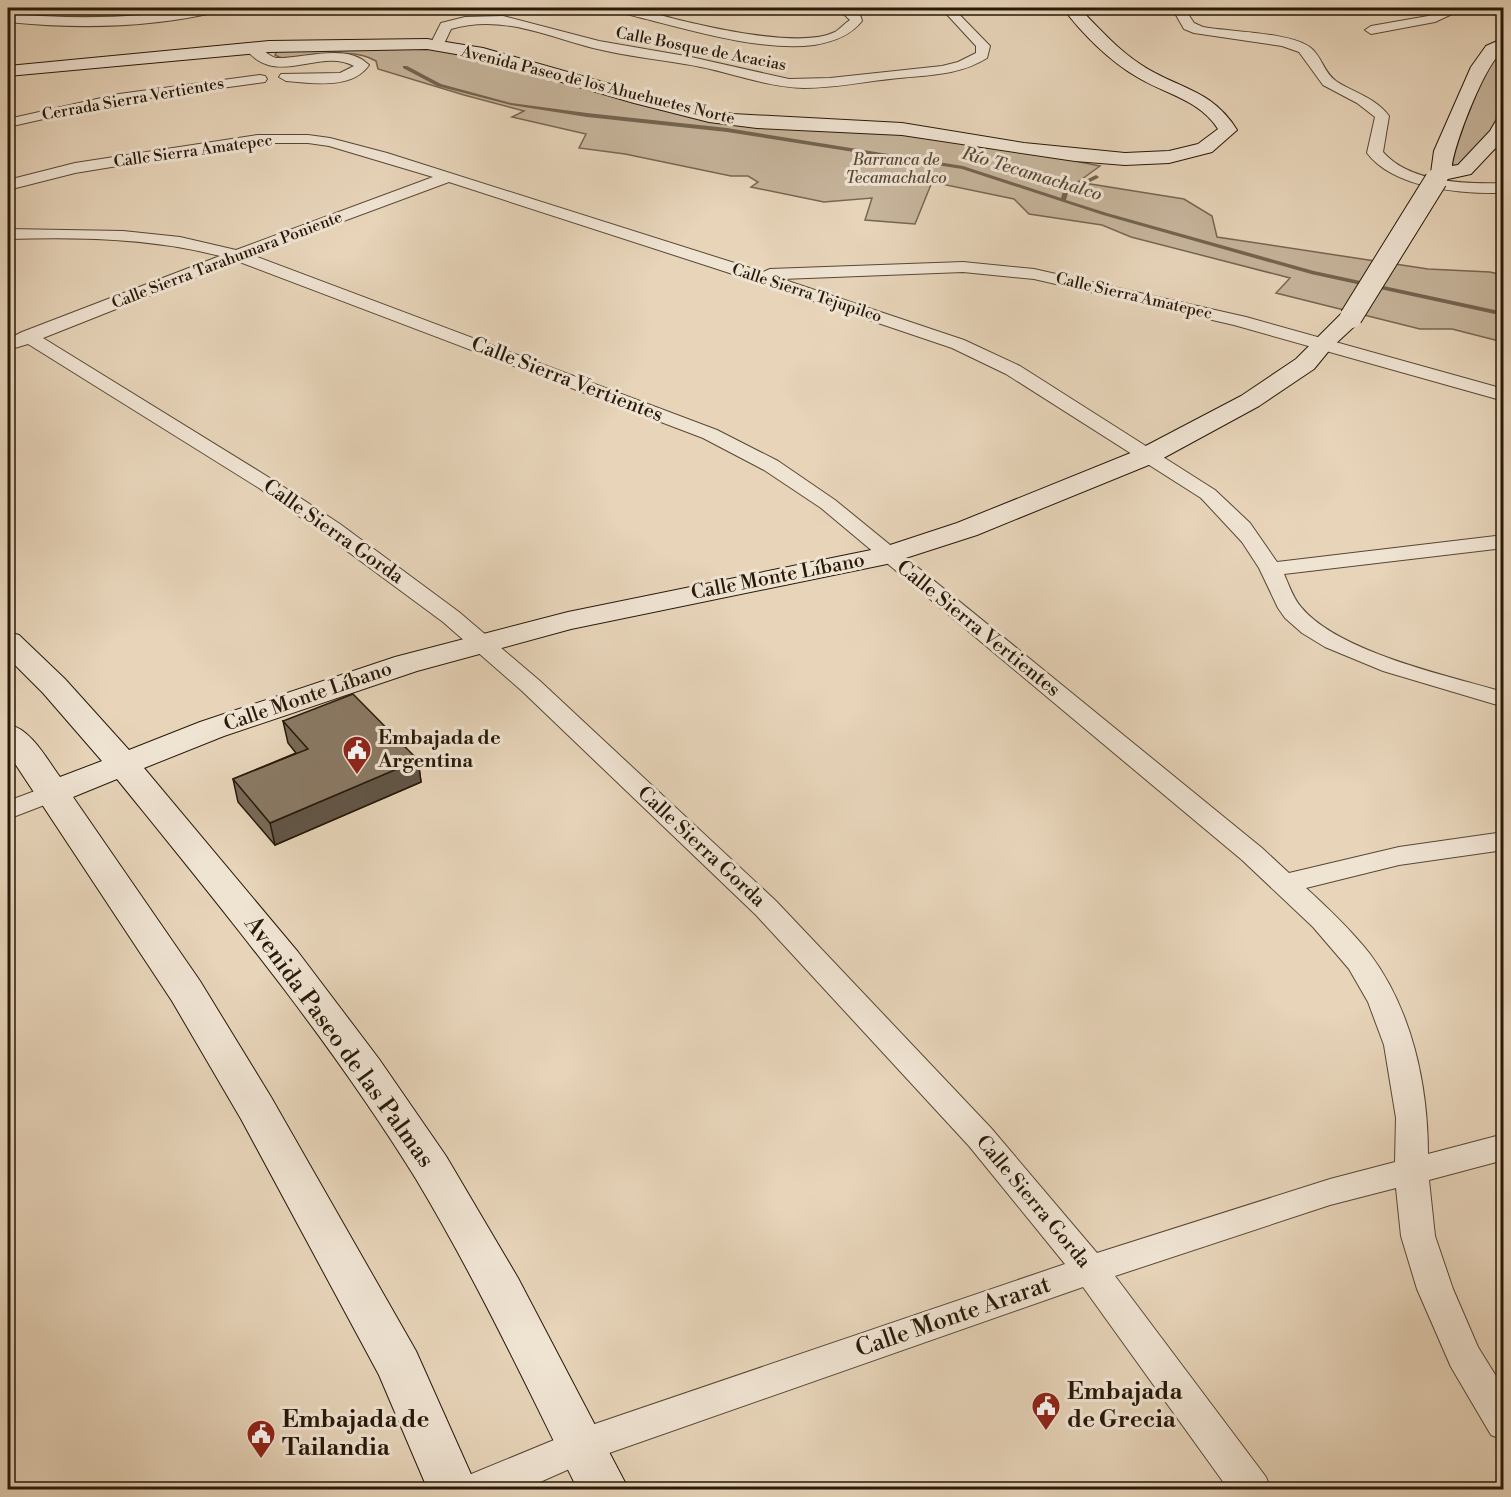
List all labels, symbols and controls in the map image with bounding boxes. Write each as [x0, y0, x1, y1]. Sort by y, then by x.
street label: Calle Bosque de Acacias [614, 23, 788, 75]
street label: Avenida Paseo de los Ahuehuetes Norte [458, 41, 737, 129]
street label: Cerrada Sierra Vertientes [40, 73, 226, 125]
street label: Calle Sierra Amatepec [112, 130, 274, 172]
water label: Río Tecamachalco [958, 141, 1105, 206]
park label: Barranca de Tecamachalco [845, 150, 947, 188]
street label: Calle Sierra Tarahumara Poniente [109, 207, 345, 313]
street label: Calle Sierra Tejupilco [729, 259, 885, 327]
street label: Calle Sierra Amatepec [1054, 268, 1214, 324]
street label: Calle Sierra Vertientes [468, 332, 666, 428]
street label: Calle Sierra Gorda [258, 474, 409, 590]
street label: Calle Monte Líbano [689, 548, 867, 606]
street label: Calle Sierra Vertientes [891, 555, 1065, 703]
street label: Calle Monte Líbano [221, 656, 395, 738]
place label: Embajada de Argentina [377, 726, 501, 774]
public building icon: Embajada de Argentina [341, 734, 373, 776]
street label: Calle Sierra Gorda [632, 781, 771, 913]
street label: Avenida Paseo de las Palmas [237, 909, 440, 1174]
street label: Calle Sierra Gorda [970, 1130, 1096, 1274]
street label: Calle Monte Ararat [852, 1269, 1055, 1364]
place label: Embajada de Grecia [1067, 1377, 1183, 1435]
public building icon: Embajada de Grecia [1030, 1390, 1062, 1432]
place label: Embajada de Tailandia [282, 1405, 429, 1463]
public building icon: Embajada de Tailandia [245, 1418, 277, 1460]

